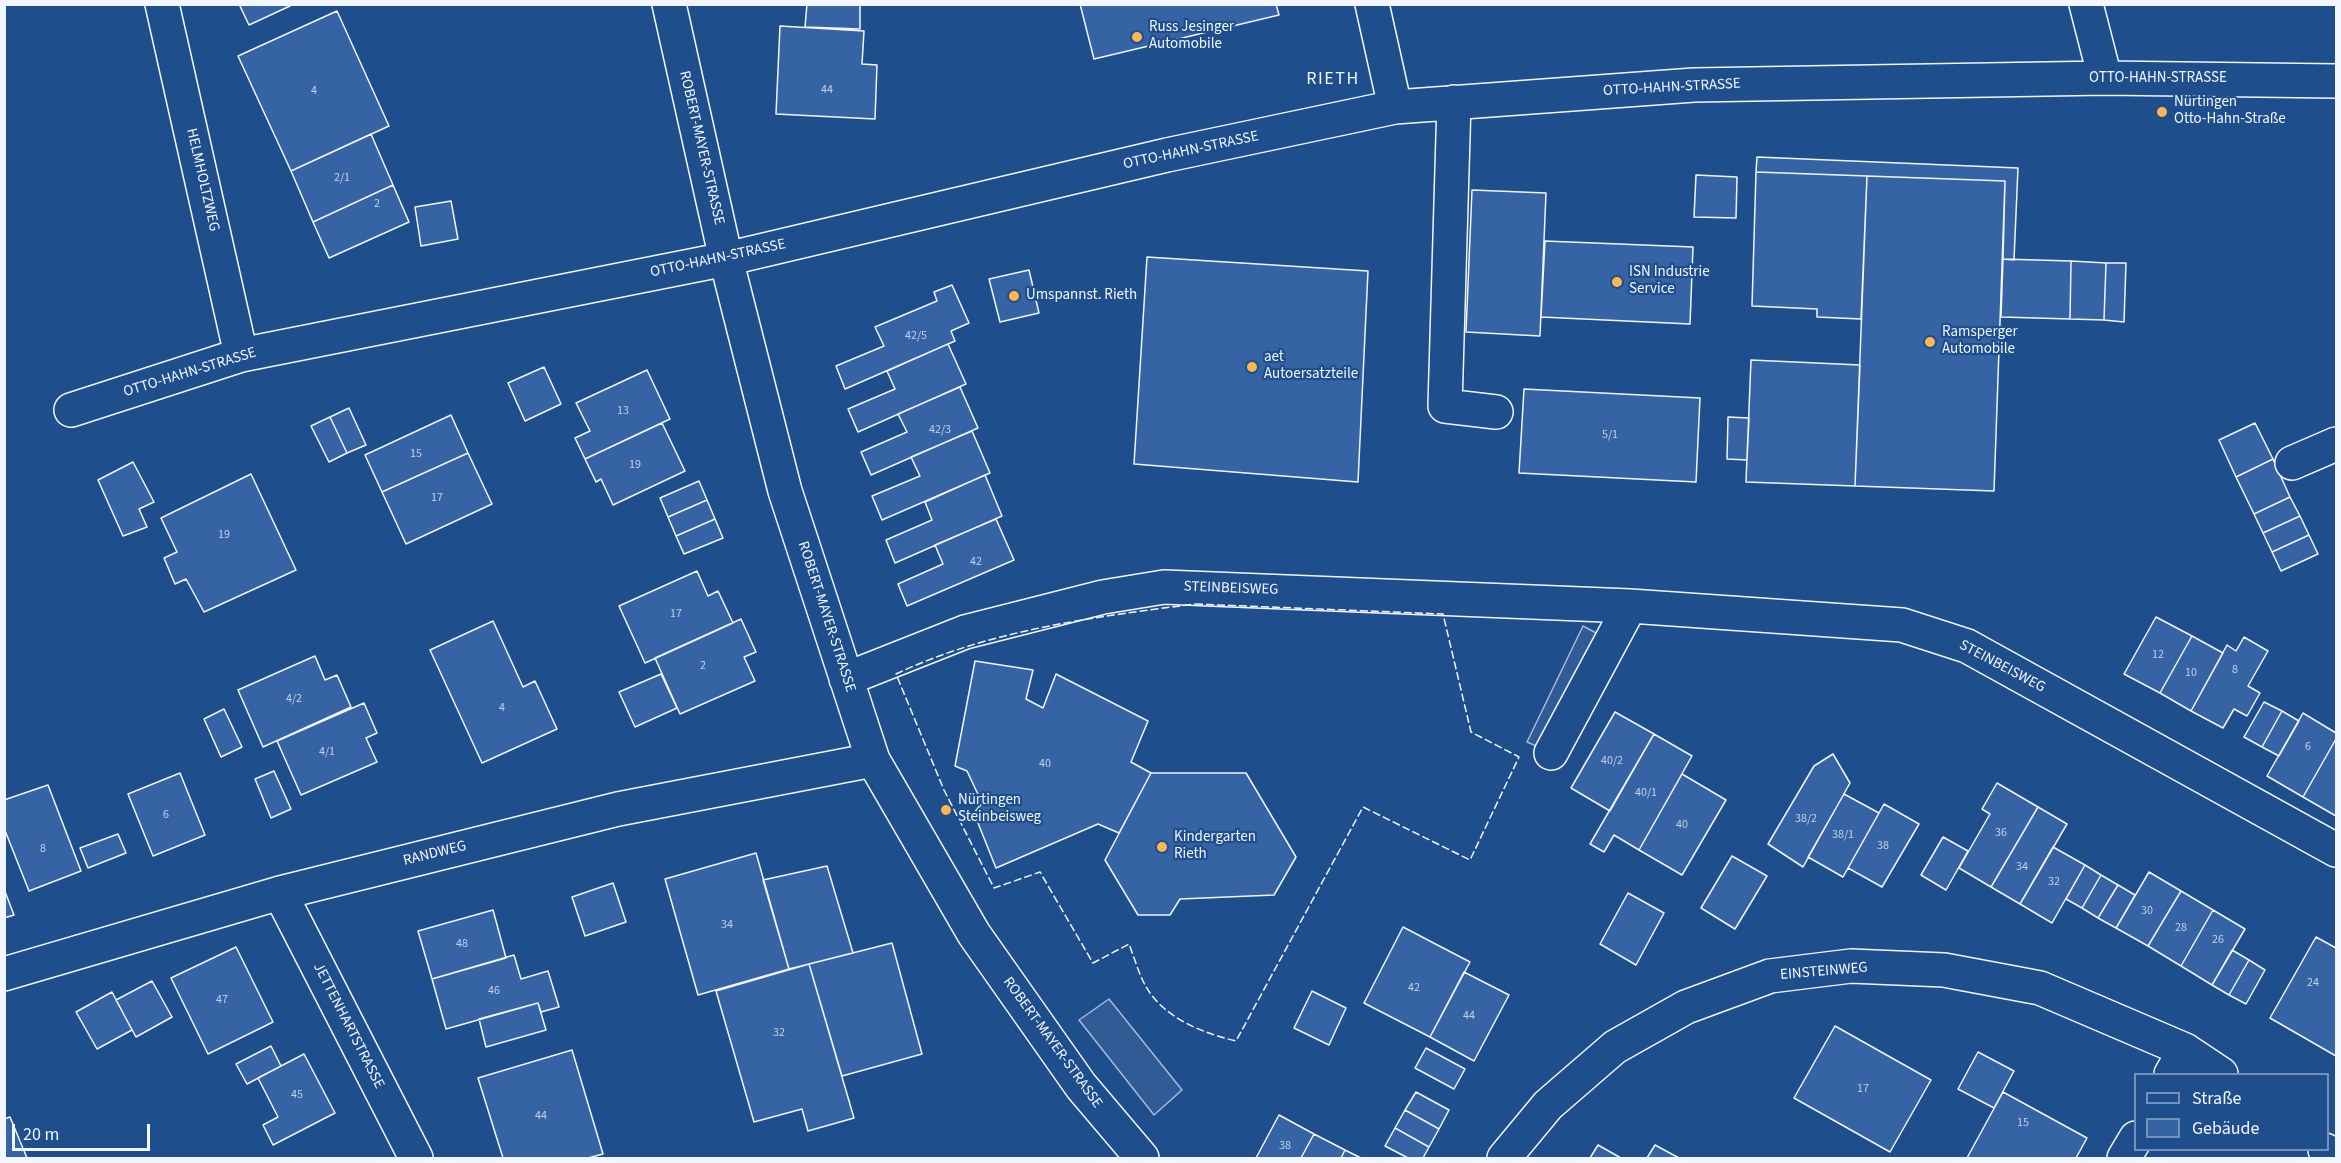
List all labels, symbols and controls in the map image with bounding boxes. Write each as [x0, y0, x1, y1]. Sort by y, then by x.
place label: Russ Jesinger Automobile [1149, 19, 1234, 54]
marker: Russ Jesinger Automobile [1130, 30, 1144, 44]
street label: ROBERT-MAYER-STRASSE [675, 69, 727, 227]
district label: RIETH [1306, 69, 1360, 91]
street label: OTTO-HAHN-STRASSE [2089, 70, 2227, 88]
street label: OTTO-HAHN-STRASSE [1603, 75, 1741, 101]
house number: 44 [821, 83, 833, 97]
house number: 4 [311, 84, 317, 98]
place label: Nürtingen Otto-Hahn-Straße [2174, 94, 2286, 129]
marker: Nürtingen Otto-Hahn-Straße [2155, 105, 2169, 119]
street label: HELMHOLTZWEG [181, 127, 223, 233]
street label: OTTO-HAHN-STRASSE [1122, 128, 1260, 174]
house number: 2/1 [334, 171, 350, 185]
house number: 2 [374, 197, 380, 211]
street label: OTTO-HAHN-STRASSE [649, 236, 787, 282]
place label: ISN Industrie Service [1629, 264, 1710, 299]
marker: ISN Industrie Service [1610, 275, 1624, 289]
place label: Umspannst. Rieth [1026, 287, 1137, 305]
marker: Umspannst. Rieth [1007, 289, 1021, 303]
place label: Ramsperger Automobile [1942, 324, 2018, 359]
house number: 42/5 [905, 329, 927, 343]
marker: Ramsperger Automobile [1923, 335, 1937, 349]
street label: OTTO-HAHN-STRASSE [121, 344, 259, 402]
place label: aet Autoersatzteile [1264, 349, 1358, 384]
marker: aet Autoersatzteile [1245, 360, 1259, 374]
house number: 13 [617, 404, 629, 418]
house number: 42/3 [929, 423, 951, 437]
house number: 5/1 [1602, 428, 1618, 442]
house number: 15 [410, 447, 422, 461]
house number: 19 [629, 458, 641, 472]
house number: 17 [431, 491, 443, 505]
house number: 19 [218, 528, 230, 542]
street label: ROBERT-MAYER-STRASSE [793, 539, 859, 695]
house number: 42 [970, 555, 982, 569]
street label: STEINBEISWEG [1183, 578, 1279, 600]
house number: 17 [670, 607, 682, 621]
street label: STEINBEISWEG [1956, 637, 2048, 697]
house number: 12 [2152, 648, 2164, 662]
house number: 2 [700, 659, 706, 673]
house number: 8 [2232, 663, 2238, 677]
house number: 10 [2185, 666, 2197, 680]
house number: 4/2 [286, 692, 302, 706]
house number: 4 [499, 701, 505, 715]
house number: 6 [2305, 740, 2311, 754]
house number: 4/1 [319, 745, 335, 759]
house number: 40/2 [1601, 754, 1623, 768]
house number: 40 [1039, 757, 1051, 771]
house number: 40/1 [1635, 786, 1657, 800]
place label: Nürtingen Steinbeisweg [958, 792, 1041, 827]
marker: Nürtingen Steinbeisweg [939, 803, 953, 817]
house number: 6 [163, 808, 169, 822]
house number: 38/2 [1795, 812, 1817, 826]
house number: 40 [1676, 818, 1688, 832]
house number: 36 [1995, 826, 2007, 840]
house number: 38/1 [1832, 828, 1854, 842]
place label: Kindergarten Rieth [1174, 829, 1256, 864]
street label: RANDWEG [402, 837, 468, 871]
house number: 38 [1877, 839, 1889, 853]
marker: Kindergarten Rieth [1155, 840, 1169, 854]
house number: 8 [40, 842, 46, 856]
house number: 34 [2016, 860, 2028, 874]
house number: 32 [2048, 875, 2060, 889]
house number: 30 [2141, 904, 2153, 918]
house number: 34 [721, 918, 733, 932]
house number: 28 [2175, 921, 2187, 935]
house number: 26 [2212, 933, 2224, 947]
house number: 48 [456, 937, 468, 951]
street label: EINSTEINWEG [1779, 959, 1869, 985]
street label: JETTENHARTSTRASSE [309, 960, 387, 1092]
street label: ROBERT-MAYER-STRASSE [998, 974, 1106, 1112]
house number: 24 [2307, 976, 2319, 990]
house number: 42 [1408, 981, 1420, 995]
house number: 46 [488, 984, 500, 998]
house number: 47 [216, 993, 228, 1007]
house number: 44 [1463, 1009, 1475, 1023]
house number: 32 [773, 1026, 785, 1040]
legend [2134, 1073, 2329, 1151]
house number: 17 [1857, 1082, 1869, 1096]
text: Straße [2192, 1086, 2241, 1111]
house number: 45 [291, 1088, 303, 1102]
house number: 44 [535, 1109, 547, 1123]
scale bar [15, 1112, 153, 1150]
house number: 15 [2017, 1116, 2029, 1130]
text: Gebäude [2192, 1116, 2260, 1141]
text: 20 m [23, 1122, 59, 1147]
house number: 38 [1279, 1139, 1291, 1153]

